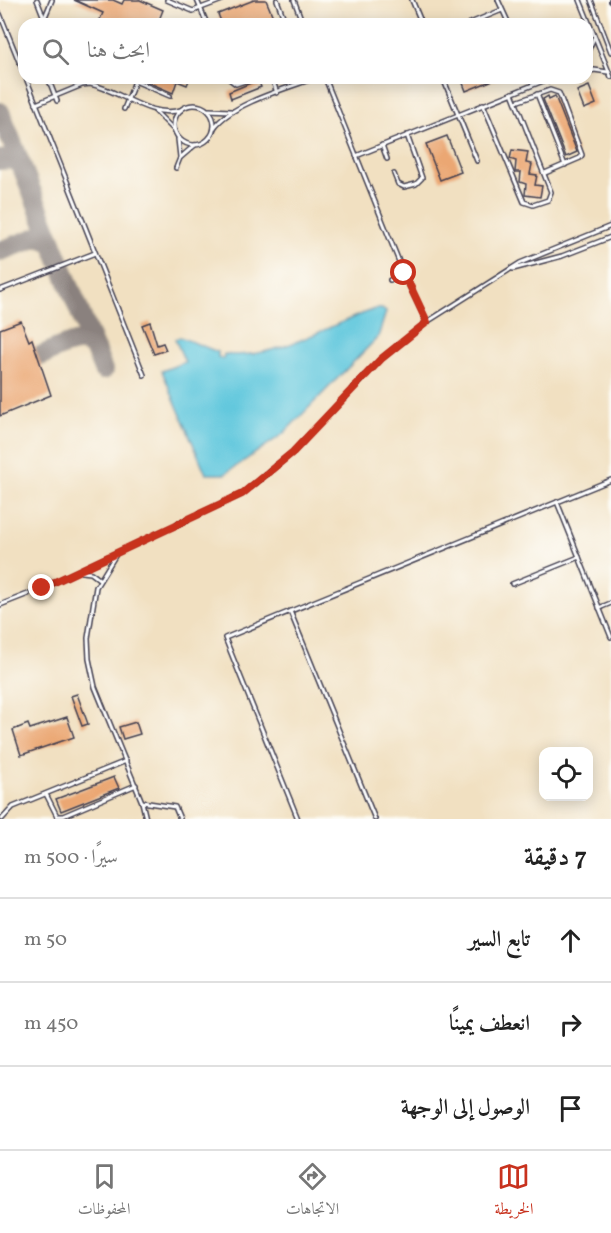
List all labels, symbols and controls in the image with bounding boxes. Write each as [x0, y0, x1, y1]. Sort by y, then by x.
search box [18, 18, 593, 84]
icon: search [39, 35, 72, 68]
text: ابحث هنا [87, 36, 150, 67]
route start [390, 259, 416, 285]
route end [28, 574, 54, 600]
map controls [539, 747, 593, 801]
button: locate [539, 747, 593, 801]
text: 7 دقيقة [524, 840, 587, 876]
text: سيرًا · 500 m [24, 844, 118, 872]
icon: ahead [554, 924, 587, 957]
text: تابع السير [468, 925, 530, 956]
text: 50 m [24, 926, 67, 954]
icon: right [554, 1008, 587, 1041]
text: انعطف يمينًا [449, 1009, 530, 1040]
text: 450 m [24, 1010, 78, 1038]
icon: arrive [554, 1092, 587, 1125]
text: الوصول إلى الوجهة [401, 1093, 530, 1124]
tab: المحفوظات [78, 1160, 130, 1224]
tab: الاتجاهات [286, 1160, 339, 1224]
tab: الخريطة [494, 1160, 533, 1224]

